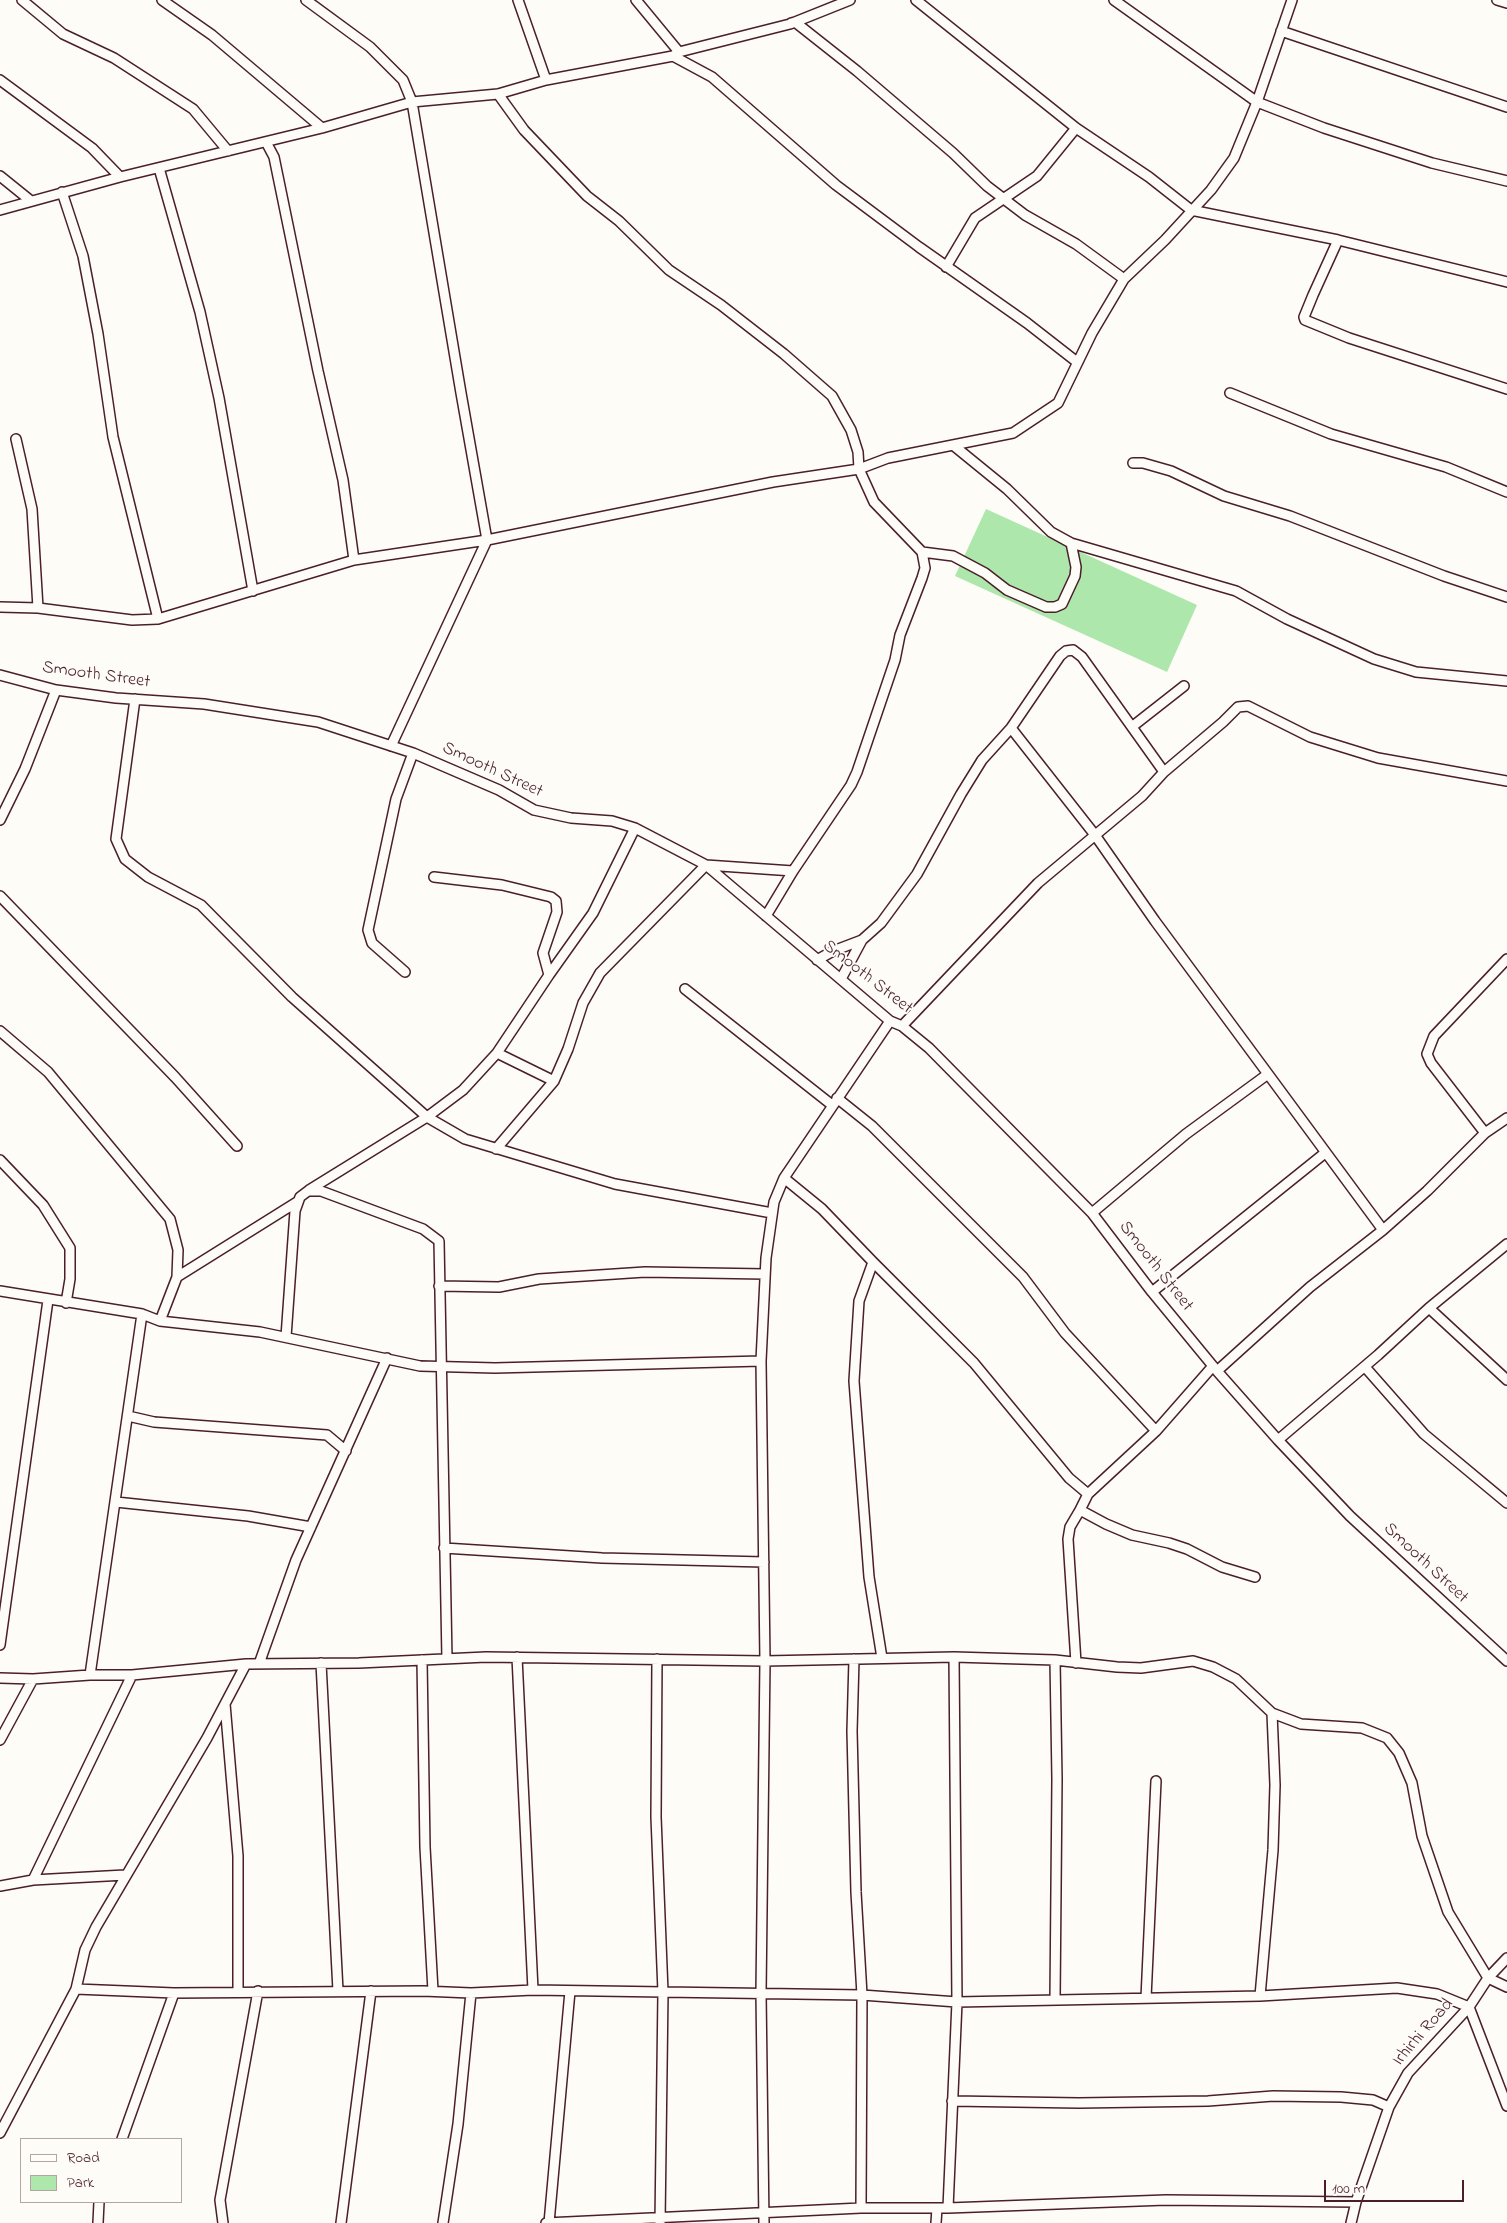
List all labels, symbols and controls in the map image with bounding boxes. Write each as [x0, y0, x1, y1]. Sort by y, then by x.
street label: Smooth Street [41, 658, 151, 694]
street label: Smooth Street [438, 738, 546, 804]
street label: Smooth Street [818, 936, 916, 1020]
street label: Smooth Street [1113, 1218, 1197, 1316]
street label: Smooth Street [1378, 1519, 1472, 1609]
street label: Irhirhi Road [1389, 1995, 1459, 2071]
legend [20, 2138, 182, 2203]
text: Road [67, 2147, 100, 2169]
scale bar [1327, 2170, 1467, 2202]
text: Park [67, 2172, 94, 2194]
text: 100 m [1332, 2178, 1365, 2200]

